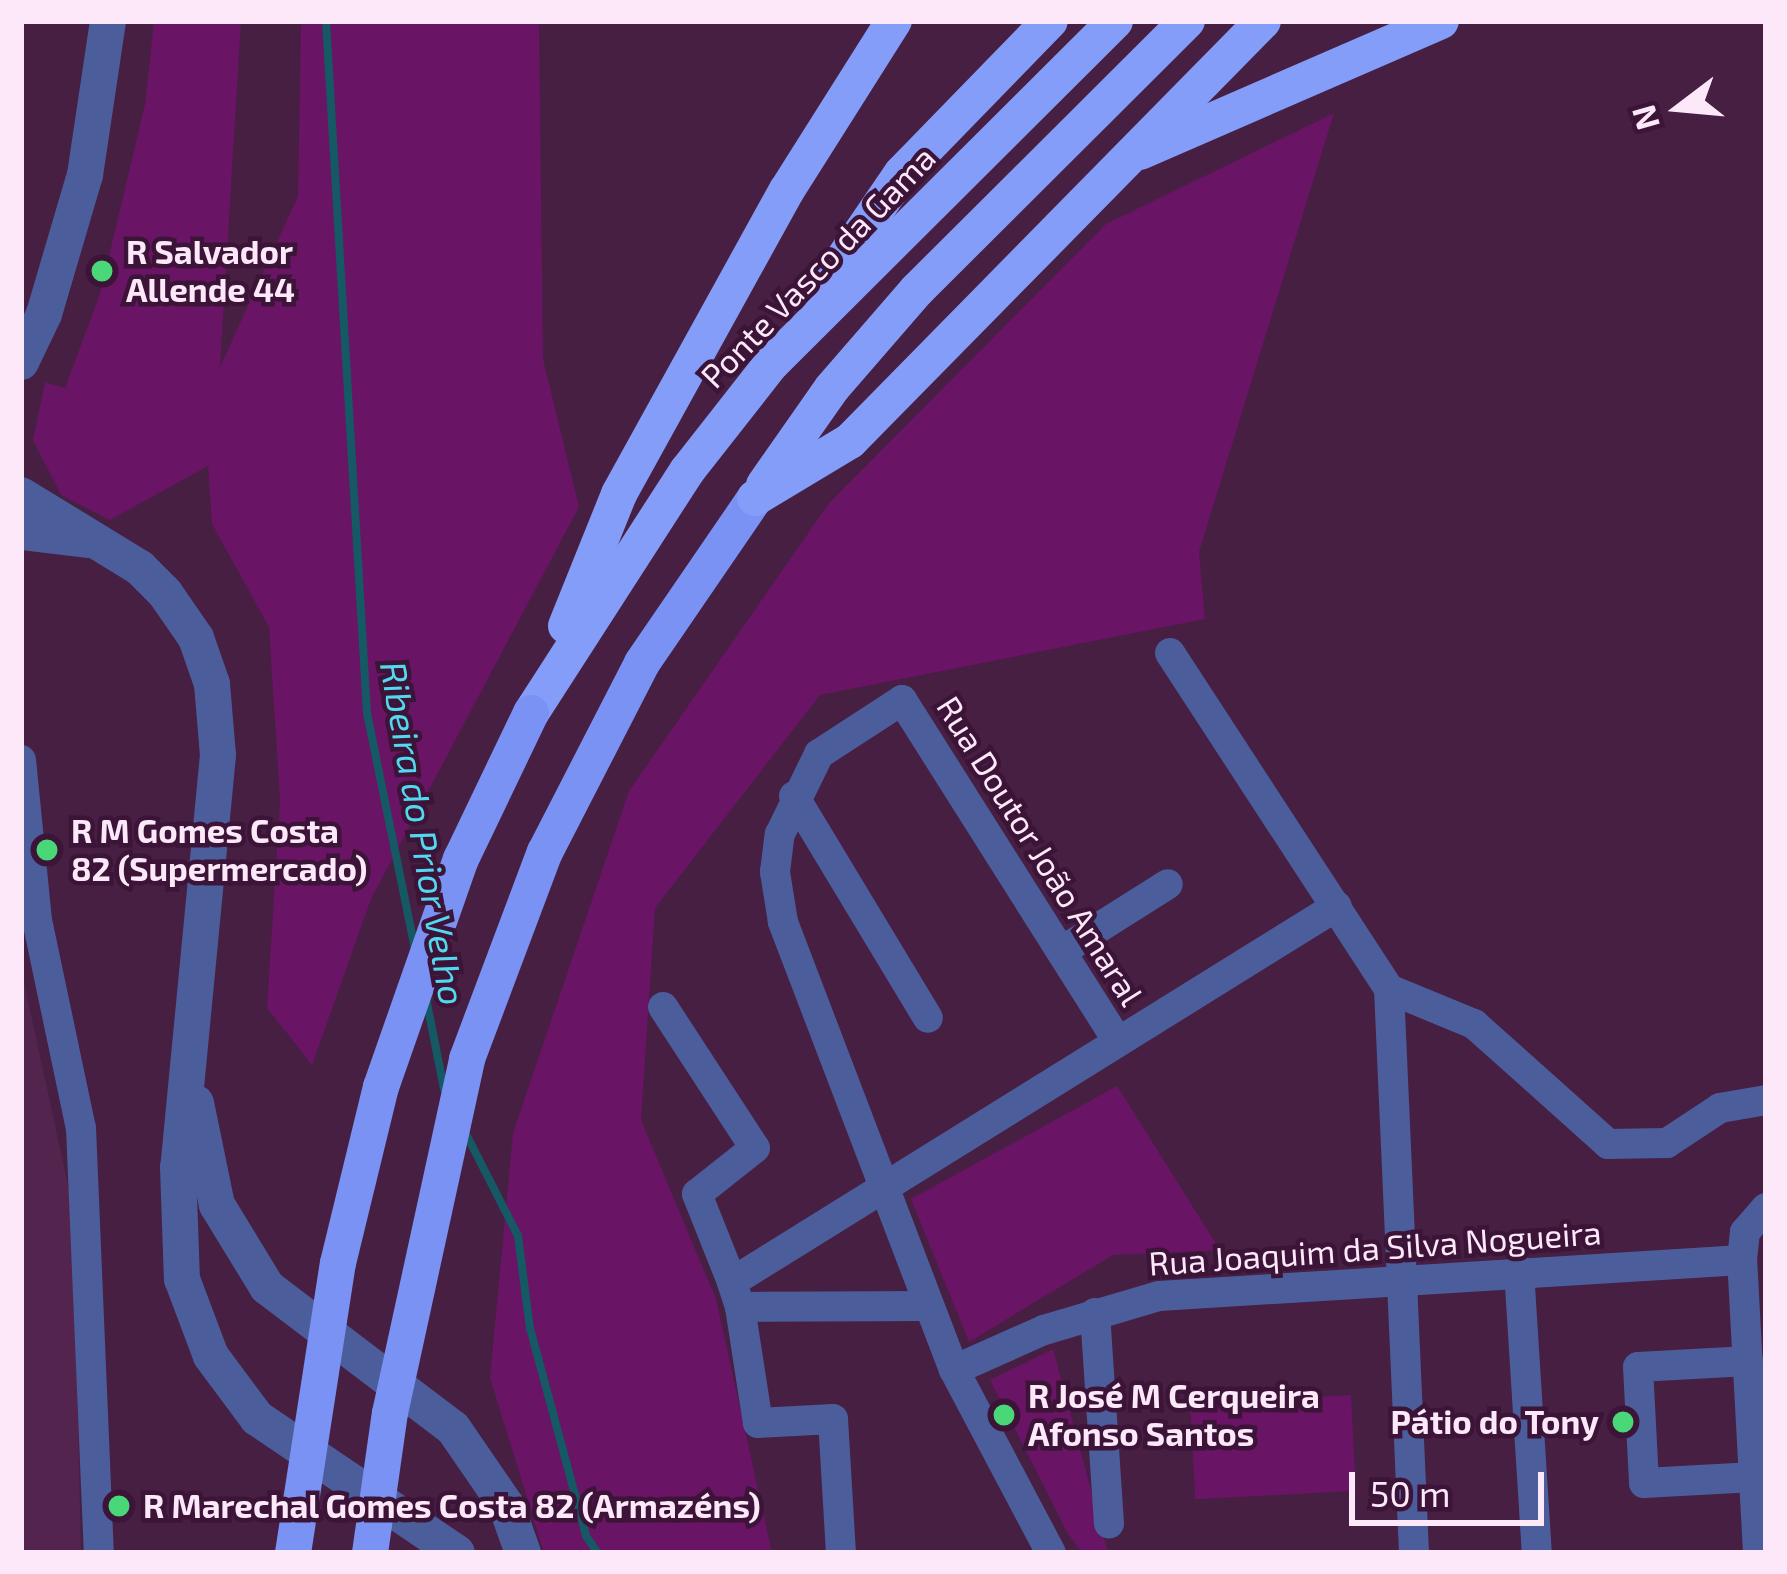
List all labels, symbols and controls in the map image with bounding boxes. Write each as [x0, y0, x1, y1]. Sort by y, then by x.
north arrow [1619, 48, 1739, 168]
text: N [1622, 101, 1667, 135]
street label: Ponte Vasco da Gama [692, 138, 944, 396]
place label: R Salvador Allende 44 [126, 232, 295, 310]
marker: R Salvador Allende 44 [89, 258, 115, 284]
water label: Ribeira do Prior Velho [372, 657, 476, 1009]
street label: Rua Doutor João Amaral [928, 688, 1152, 1014]
place label: R M Gomes Costa 82 (Supermercado) [71, 811, 367, 889]
marker: R M Gomes Costa 82 (Supermercado) [34, 837, 60, 863]
street label: Rua Joaquim da Silva Nogueira [1147, 1212, 1603, 1284]
place label: R José M Cerqueira Afonso Santos [1028, 1376, 1320, 1454]
marker: R José M Cerqueira Afonso Santos [991, 1402, 1017, 1428]
place label: Pátio do Tony [1390, 1402, 1599, 1442]
marker: Pátio do Tony [1610, 1409, 1636, 1435]
scale bar [1355, 1448, 1550, 1522]
text: 50 m [1370, 1471, 1451, 1514]
place label: R Marechal Gomes Costa 82 (Armazéns) [143, 1486, 761, 1526]
marker: R Marechal Gomes Costa 82 (Armazéns) [106, 1493, 132, 1519]

